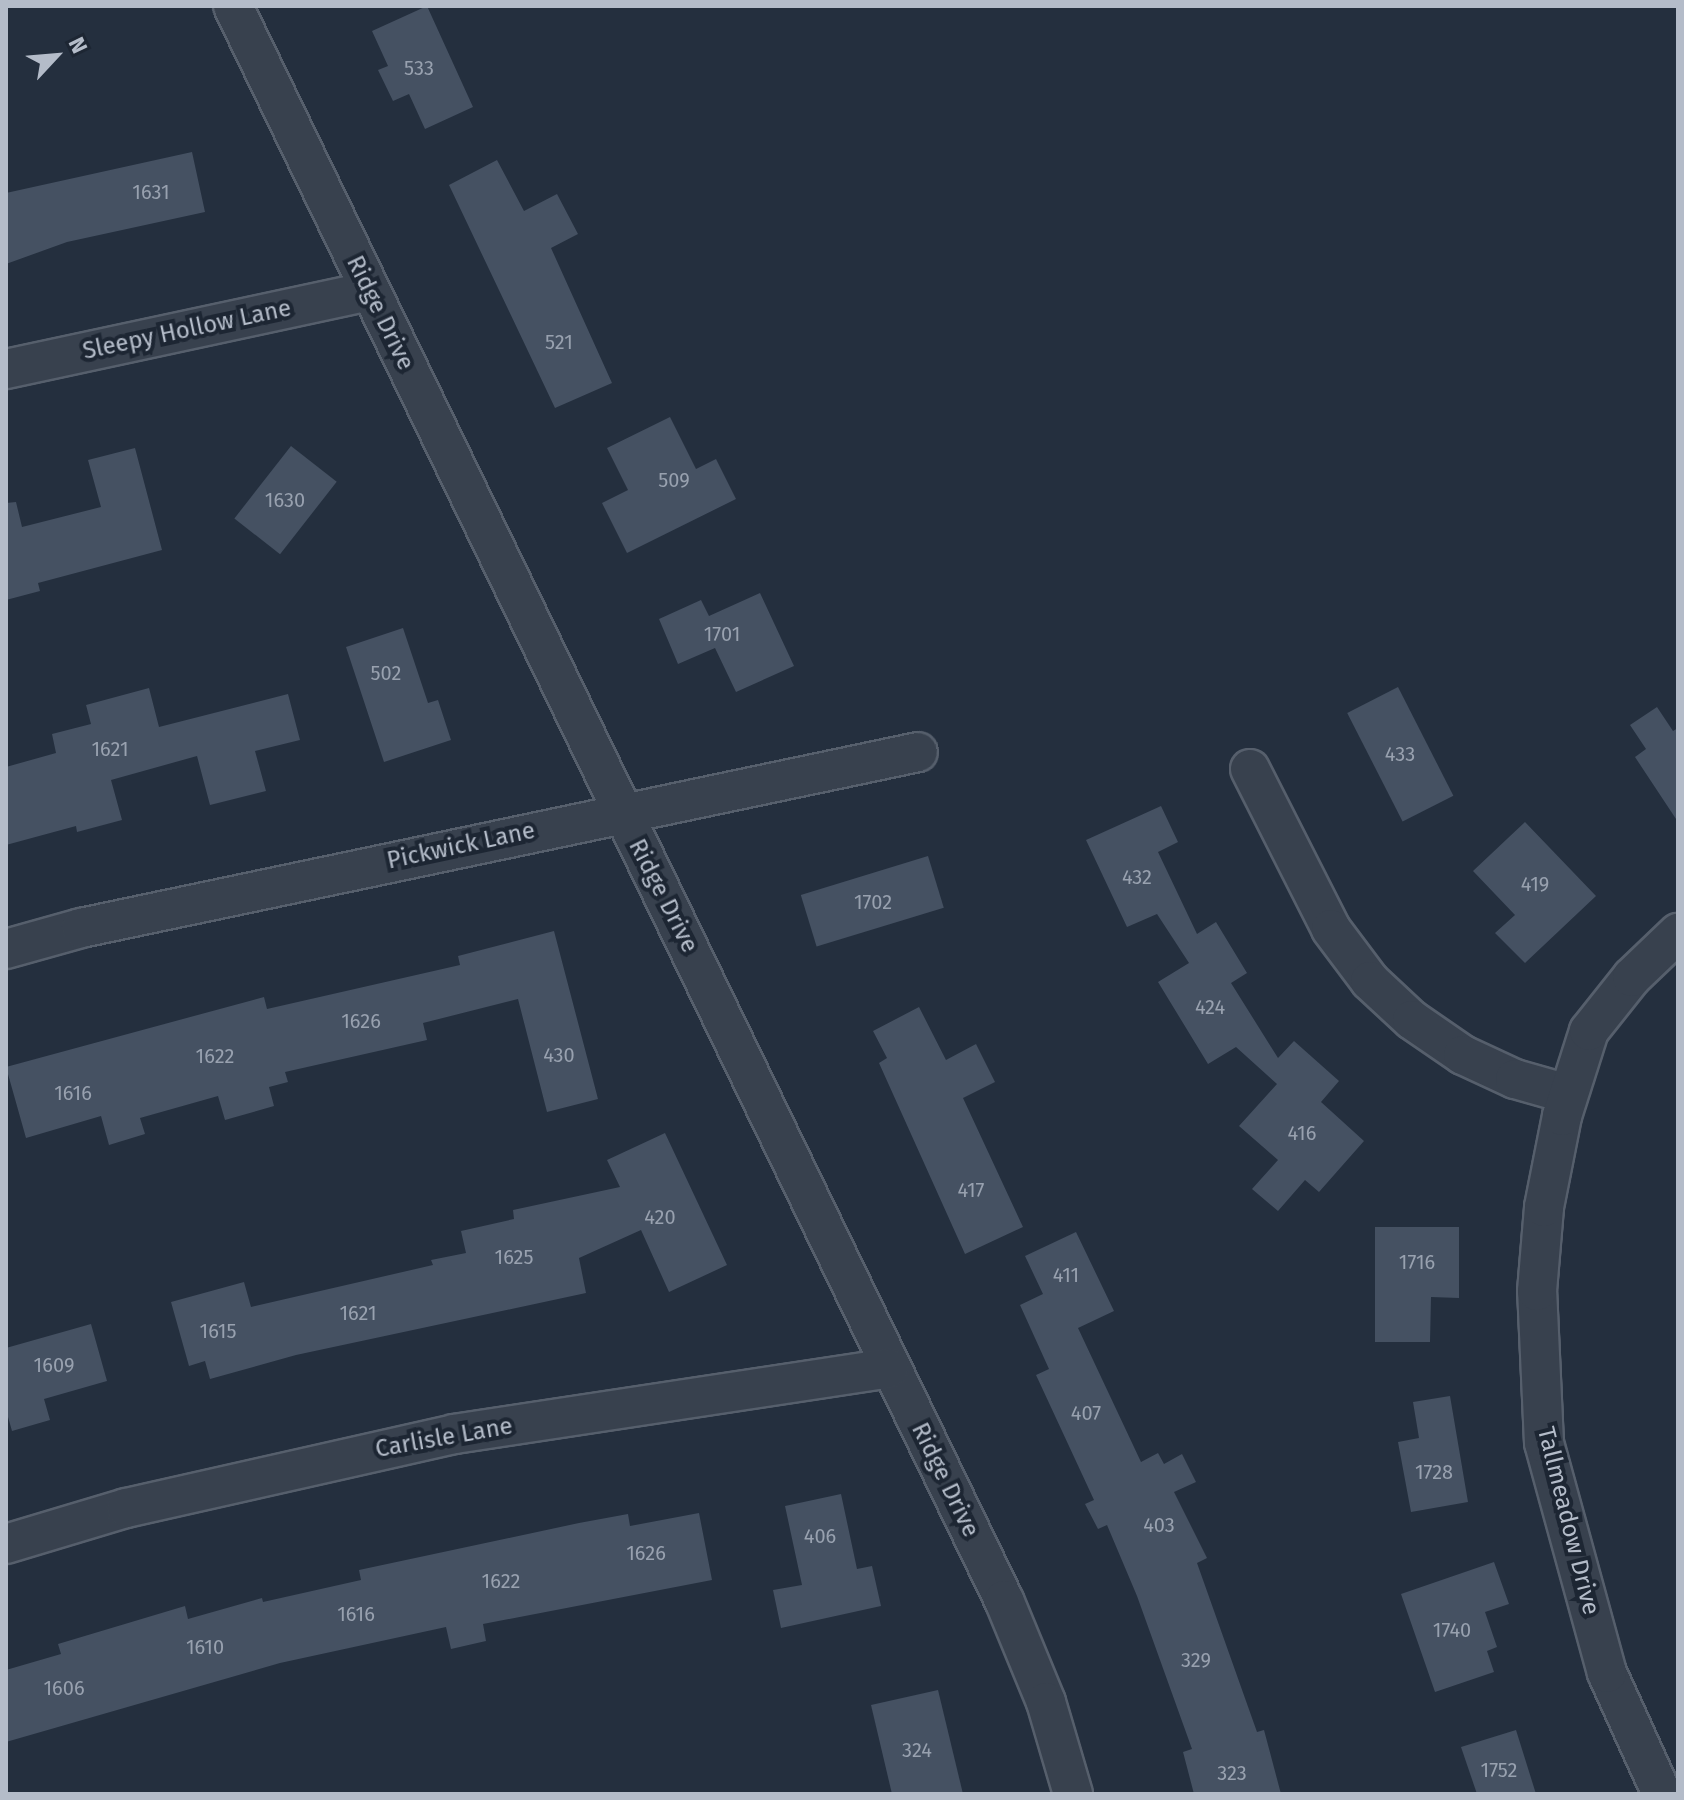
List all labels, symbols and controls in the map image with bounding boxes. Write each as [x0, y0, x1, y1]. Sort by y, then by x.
north arrow [16, 16, 96, 96]
text: N [63, 33, 93, 58]
house number: 533 [404, 56, 434, 80]
house number: 1631 [132, 180, 170, 204]
street label: Ridge Drive [340, 251, 420, 375]
street label: Sleepy Hollow Lane [80, 294, 294, 366]
house number: 521 [545, 330, 573, 354]
house number: 509 [658, 468, 690, 492]
house number: 1630 [265, 488, 305, 512]
house number: 1701 [704, 622, 740, 646]
house number: 502 [371, 661, 401, 685]
house number: 1621 [91, 737, 129, 761]
house number: 433 [1385, 742, 1415, 766]
street label: Pickwick Lane [384, 816, 538, 876]
street label: Ridge Drive [622, 834, 704, 958]
house number: 432 [1122, 865, 1152, 889]
house number: 419 [1521, 872, 1549, 896]
house number: 1702 [854, 890, 892, 914]
house number: 424 [1195, 995, 1225, 1019]
house number: 1626 [341, 1009, 381, 1033]
house number: 430 [543, 1043, 575, 1067]
house number: 1622 [196, 1044, 234, 1068]
house number: 1616 [54, 1081, 92, 1105]
house number: 416 [1288, 1121, 1316, 1145]
house number: 417 [957, 1178, 985, 1202]
house number: 420 [644, 1205, 676, 1229]
house number: 1625 [495, 1245, 533, 1269]
house number: 1716 [1399, 1250, 1435, 1274]
house number: 411 [1053, 1263, 1079, 1287]
house number: 1621 [339, 1301, 377, 1325]
house number: 1615 [199, 1319, 237, 1343]
house number: 1609 [34, 1353, 74, 1377]
house number: 407 [1071, 1401, 1101, 1425]
street label: Carlisle Lane [373, 1412, 515, 1464]
street label: Ridge Drive [905, 1418, 985, 1542]
street label: Tallmeadow Drive [1531, 1424, 1605, 1618]
house number: 1728 [1415, 1460, 1453, 1484]
house number: 403 [1143, 1513, 1175, 1537]
house number: 406 [804, 1524, 836, 1548]
house number: 1626 [626, 1541, 666, 1565]
house number: 1622 [482, 1569, 520, 1593]
house number: 1616 [337, 1602, 375, 1626]
house number: 1740 [1433, 1618, 1471, 1642]
house number: 1610 [186, 1635, 224, 1659]
house number: 329 [1181, 1648, 1211, 1672]
house number: 1606 [43, 1676, 85, 1700]
house number: 324 [902, 1738, 932, 1762]
house number: 1752 [1481, 1758, 1517, 1782]
house number: 323 [1217, 1761, 1247, 1785]

